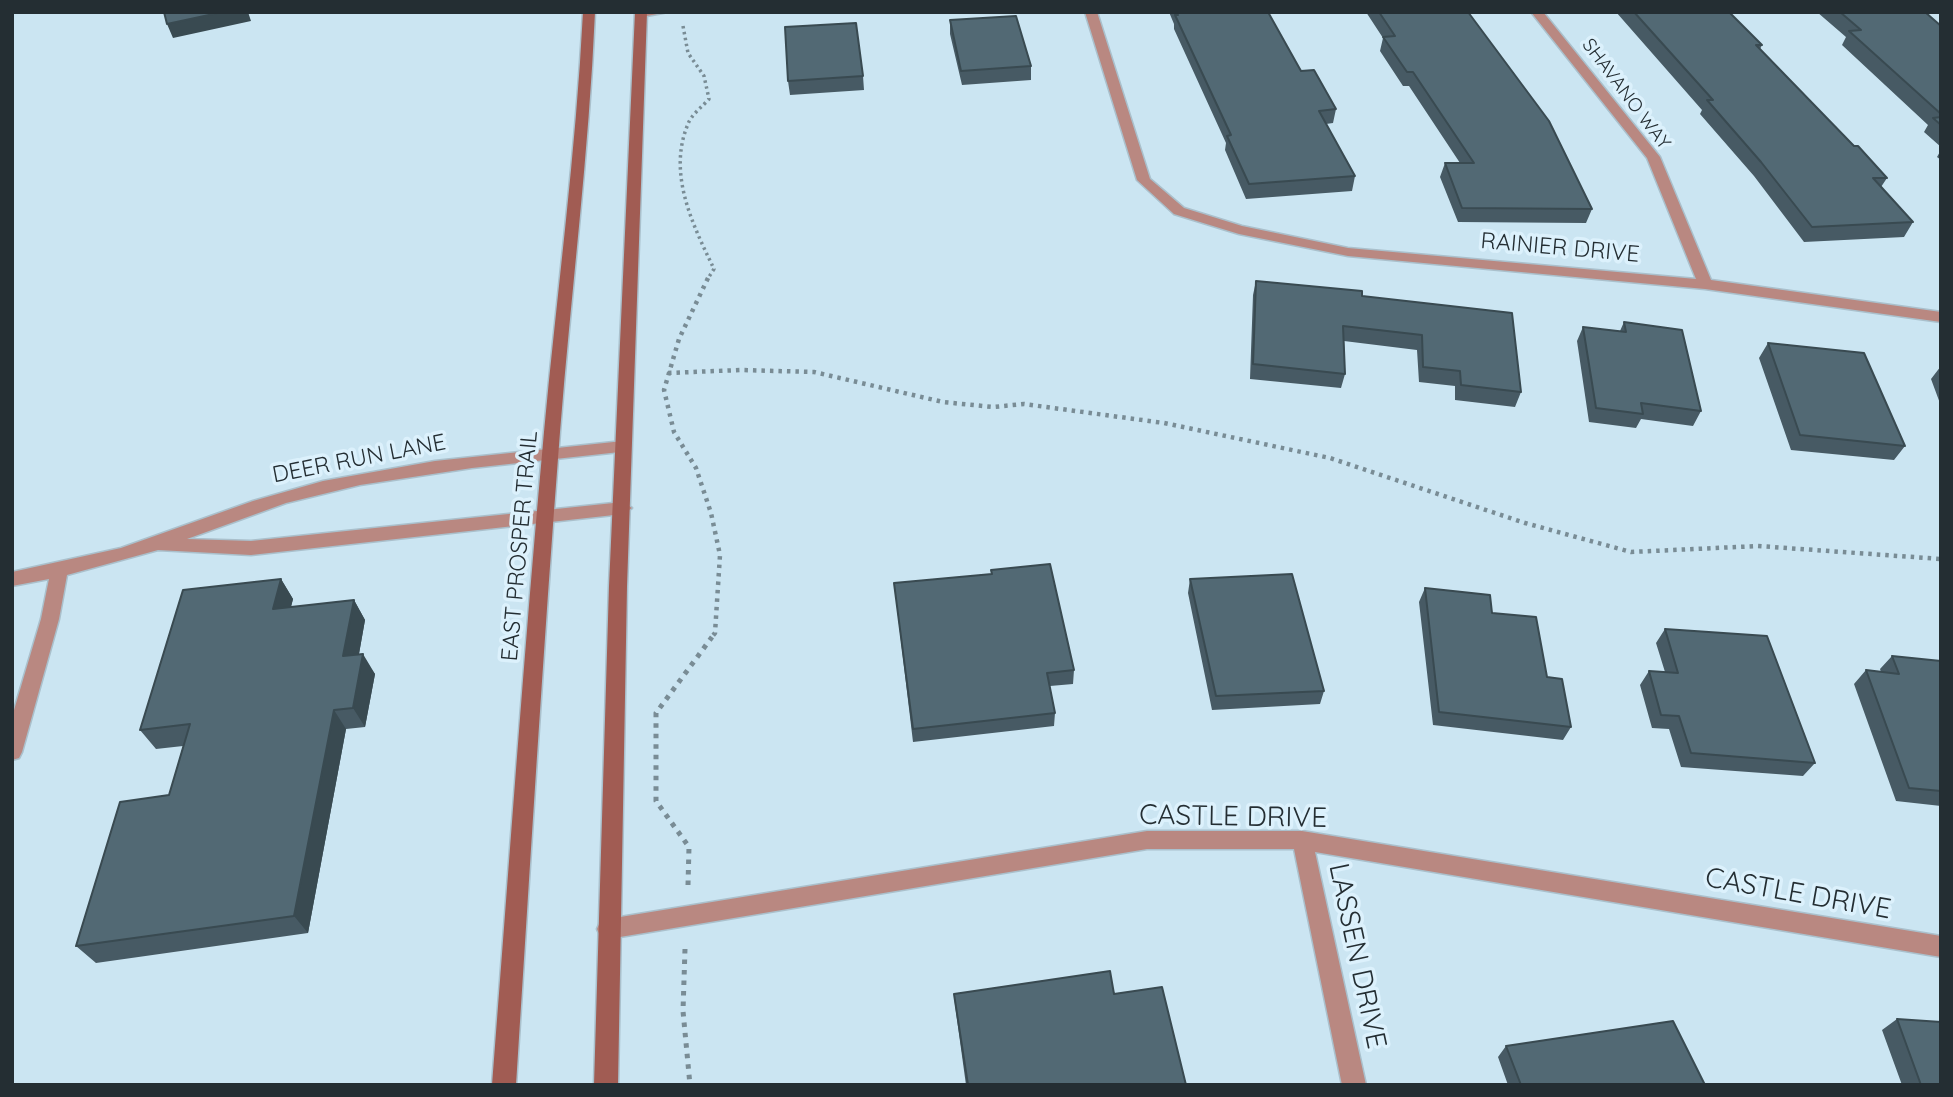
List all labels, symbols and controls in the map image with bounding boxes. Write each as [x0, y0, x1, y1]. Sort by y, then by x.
street label: SHAVANO WAY [1577, 34, 1675, 154]
street label: RAINIER DRIVE [1479, 227, 1641, 269]
street label: DEER RUN LANE [270, 429, 448, 489]
street label: EAST PROSPER TRAIL [496, 430, 544, 662]
street label: CASTLE DRIVE [1139, 799, 1327, 835]
street label: LASSEN DRIVE [1321, 860, 1393, 1052]
street label: CASTLE DRIVE [1703, 861, 1893, 927]

